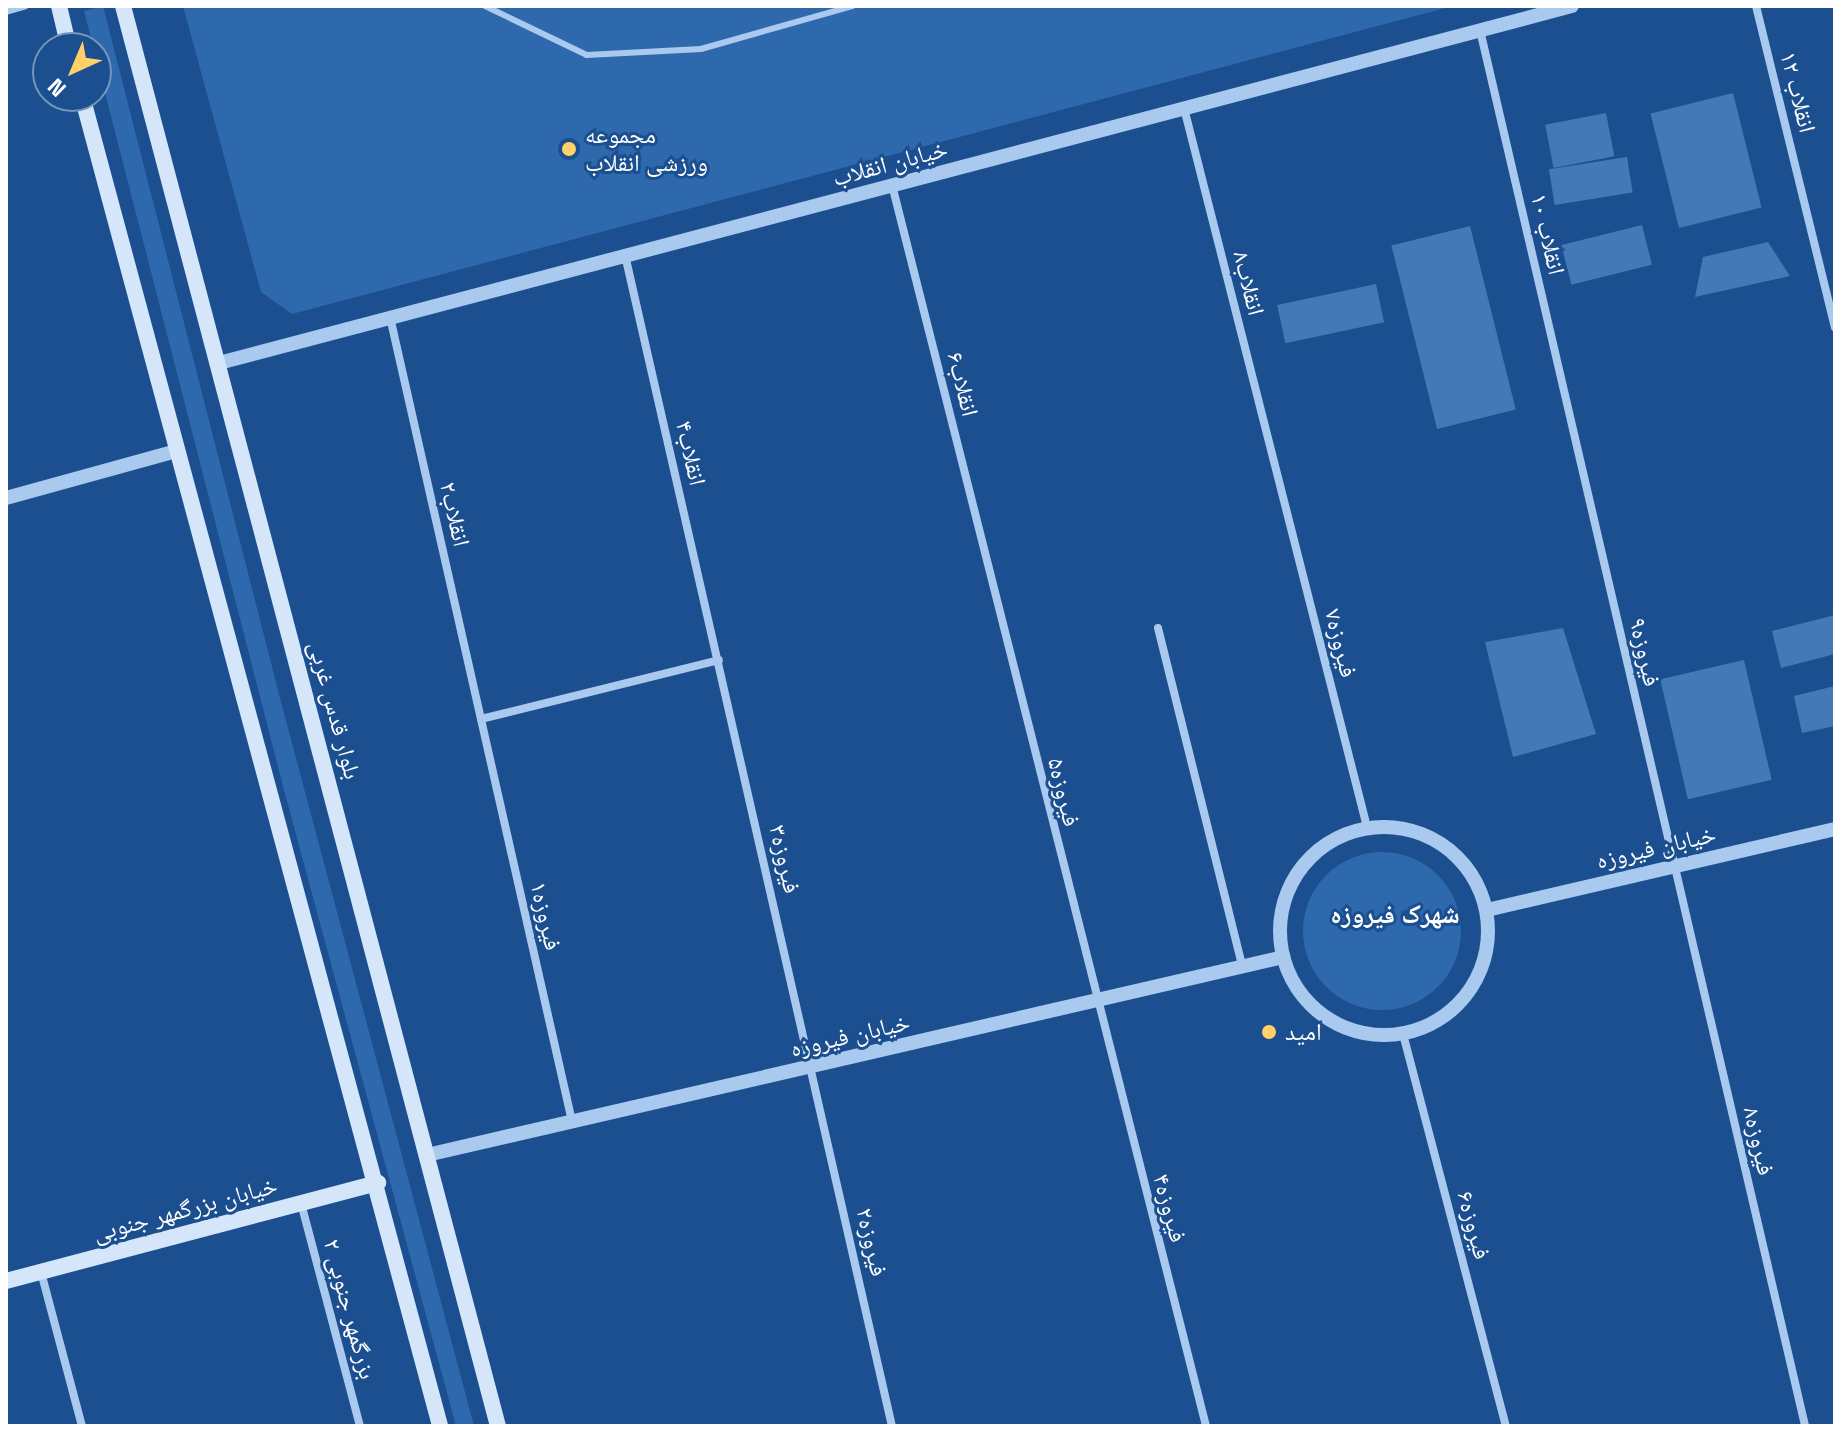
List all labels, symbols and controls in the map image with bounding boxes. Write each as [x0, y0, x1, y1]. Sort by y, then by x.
north arrow [32, 32, 112, 112]
street label: انقلاب ۱۲ [1774, 48, 1822, 136]
text: N [42, 73, 72, 103]
place label: مجموعه ورزشی انقلاب [585, 121, 708, 177]
street label: خیابان انقلاب [829, 134, 951, 192]
marker: مجموعه ورزشی انقلاب [560, 140, 578, 158]
street label: انقلاب ۱۰ [1525, 191, 1571, 277]
street label: انقلاب۸ [1227, 248, 1271, 318]
street label: انقلاب۶ [941, 349, 985, 419]
street label: انقلاب۴ [670, 418, 712, 488]
street label: انقلاب۲ [434, 479, 476, 549]
street label: فیروزه۷ [1319, 606, 1363, 680]
street label: فیروزه۹ [1623, 615, 1667, 689]
street label: بلوار قدس غربی [303, 638, 367, 782]
street label: فیروزه۵ [1042, 755, 1086, 829]
street label: خیابان فیروزه [1594, 819, 1718, 875]
street label: فیروزه۳ [763, 822, 807, 896]
street label: فیروزه۱ [524, 879, 568, 953]
district label: شهرک فیروزه [1330, 899, 1460, 931]
street label: خیابان فیروزه [788, 1007, 912, 1063]
place label: امید [1285, 1018, 1322, 1046]
marker: امید [1260, 1023, 1278, 1041]
street label: فیروزه۸ [1737, 1104, 1781, 1178]
street label: خیابان بزرگمهر جنوبی [90, 1171, 280, 1247]
street label: فیروزه۴ [1147, 1171, 1193, 1245]
street label: فیروزه۶ [1451, 1188, 1497, 1262]
street label: فیروزه۲ [850, 1205, 894, 1279]
street label: بزرگمهر جنوبی ۲ [317, 1236, 383, 1382]

